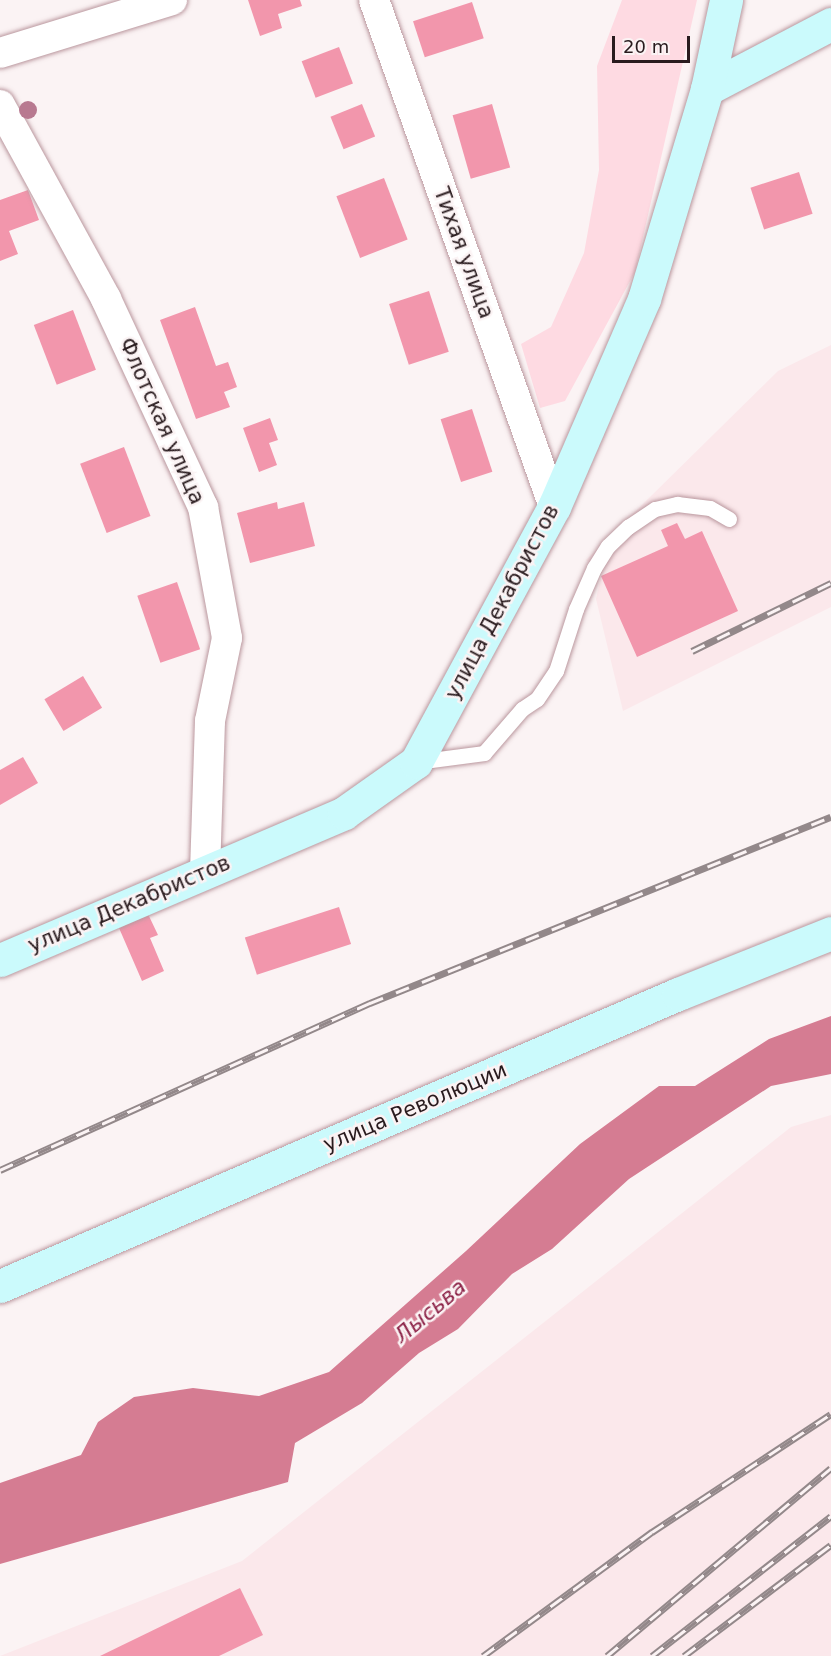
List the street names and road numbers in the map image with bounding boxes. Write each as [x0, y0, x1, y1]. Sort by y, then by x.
street label: Тихая улица [429, 184, 499, 322]
street label: Флотская улица [114, 334, 210, 508]
street label: улица Декабристов [440, 500, 564, 704]
street label: улица Декабристов [24, 850, 234, 958]
street label: улица Революции [319, 1057, 511, 1157]

